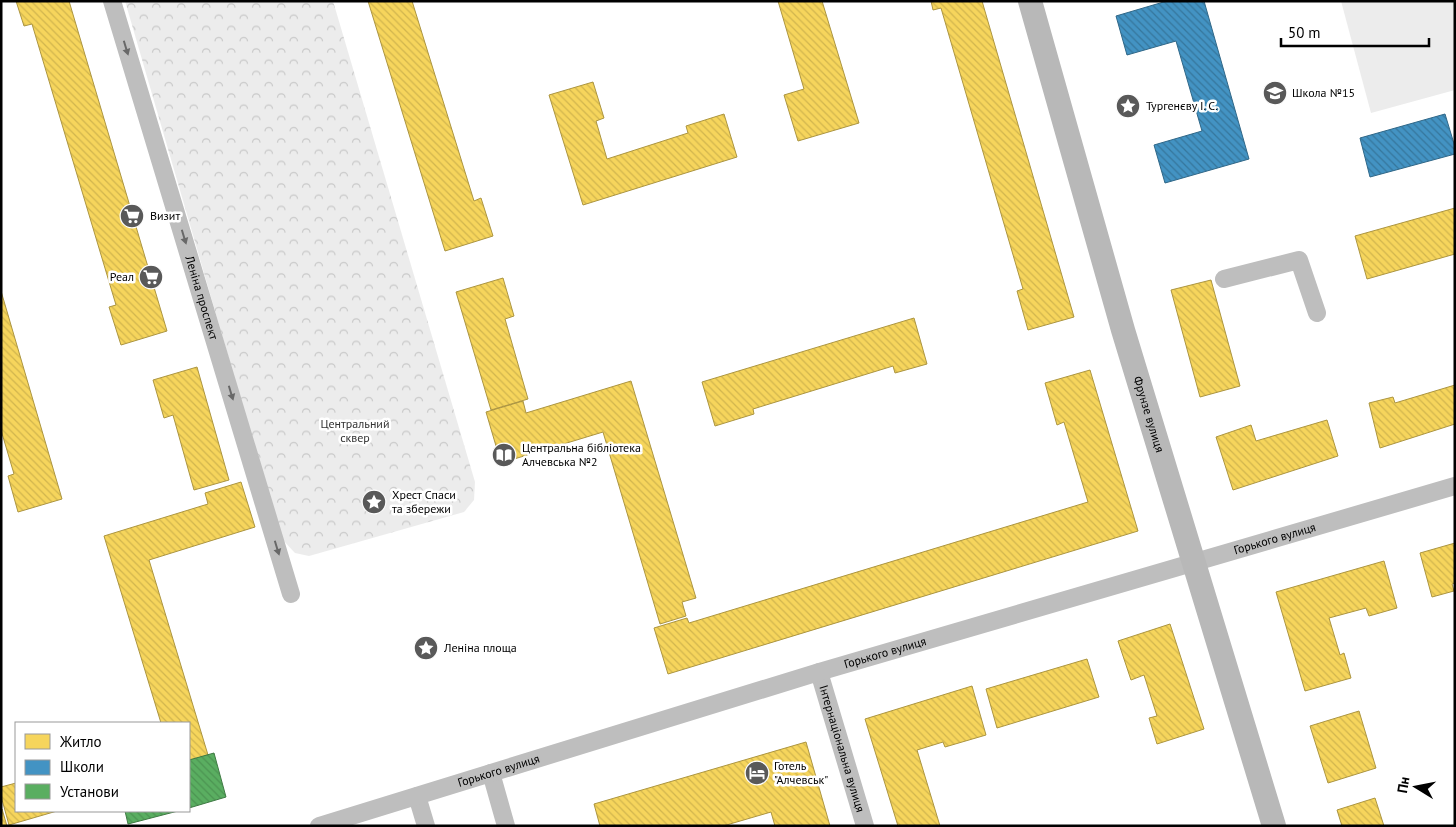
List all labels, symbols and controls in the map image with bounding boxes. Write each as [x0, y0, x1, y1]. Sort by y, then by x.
scale bar [1281, 15, 1428, 47]
text: 50 m [1288, 23, 1321, 42]
one-way arrow [123, 41, 131, 56]
school or university icon: Школа №15 [1262, 80, 1288, 106]
place label: Школа №15 [1292, 85, 1355, 100]
place icon: Тургенєву І. С. [1115, 93, 1141, 119]
place label: Тургенєву І. С. [1146, 98, 1218, 113]
supermarket icon: Визит [119, 203, 145, 229]
place label: Визит [150, 208, 180, 223]
one-way arrow [180, 230, 188, 245]
street label: Леніна проспект [182, 253, 222, 342]
supermarket icon: Реал [138, 264, 164, 290]
place label: Реал [110, 269, 134, 284]
street label: Фрунзе вулиця [1130, 374, 1168, 454]
one-way arrow [227, 385, 235, 400]
park label: Центральний сквер [321, 416, 389, 445]
place label: Центральна бібліотека Алчевська №2 [522, 440, 641, 469]
library icon: Центральна бібліотека Алчевська №2 [491, 442, 517, 468]
place label: Хрест Спаси та збережи [392, 487, 456, 516]
place icon: Хрест Спаси та збережи [361, 489, 387, 515]
street label: Горького вулиця [1232, 519, 1317, 557]
one-way arrow [274, 541, 282, 556]
street label: Горького вулиця [842, 633, 928, 671]
place icon: Леніна площа [413, 635, 439, 661]
place label: Леніна площа [443, 640, 517, 655]
street label: Інтернаціональна вулиця [816, 683, 868, 814]
legend [15, 722, 190, 812]
text: Житло [59, 732, 102, 751]
street label: Горького вулиця [456, 751, 541, 790]
text: Школи [60, 757, 104, 776]
place label: Готель "Алчевськ" [774, 758, 828, 787]
hotel icon: Готель "Алчевськ" [744, 760, 770, 786]
north arrow [1391, 762, 1441, 812]
text: Пн [1393, 775, 1413, 794]
text: Установи [60, 782, 119, 801]

